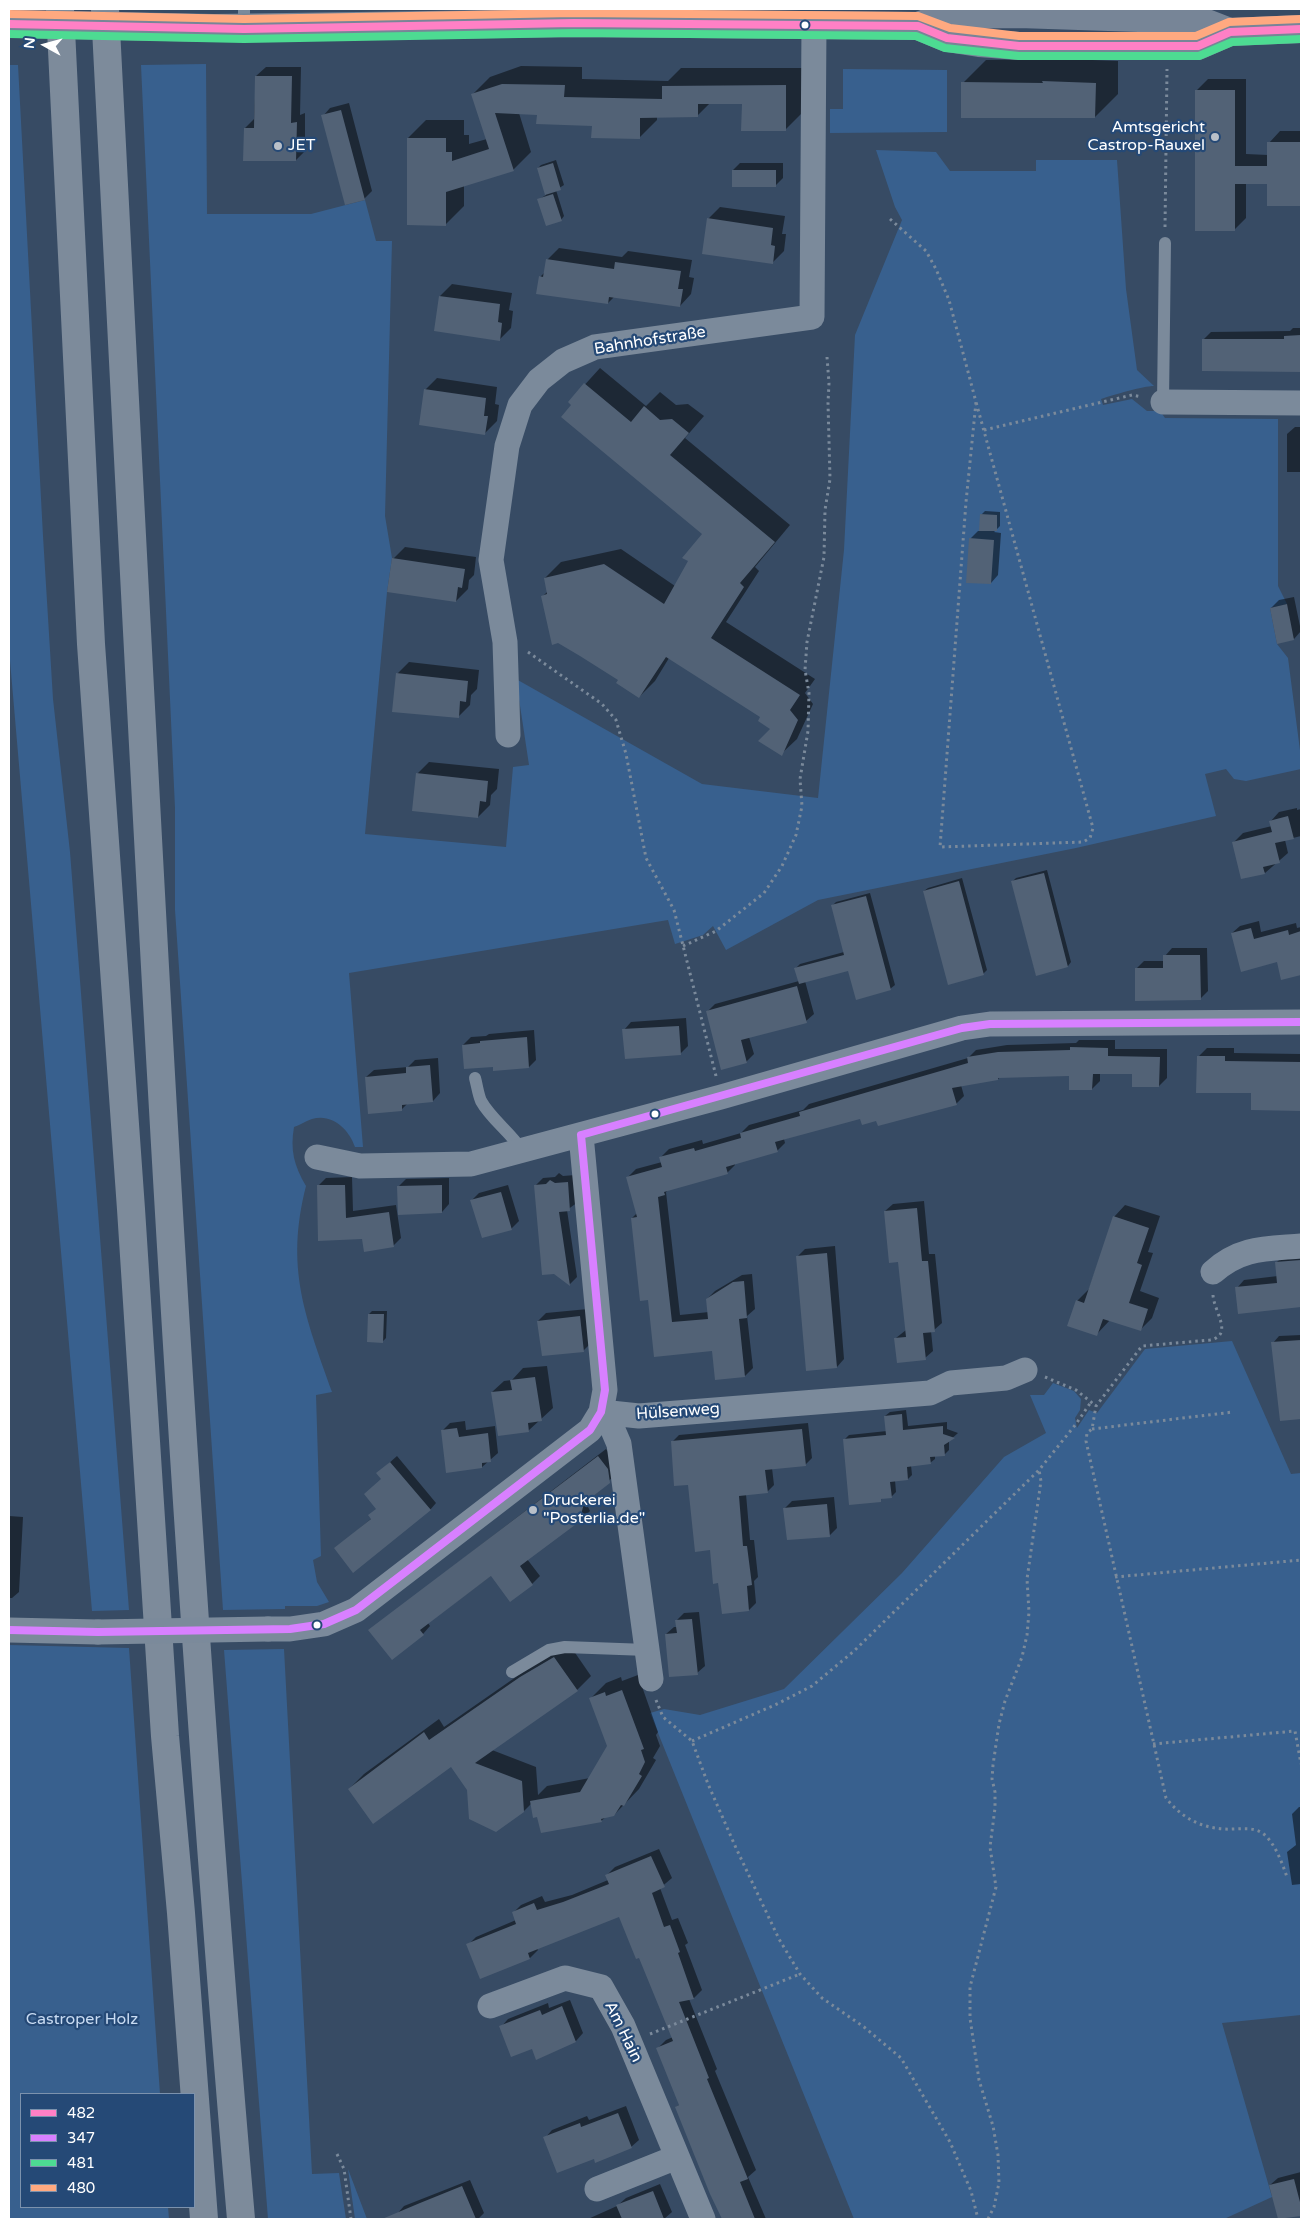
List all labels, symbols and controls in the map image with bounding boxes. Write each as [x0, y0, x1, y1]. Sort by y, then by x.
north arrow [20, 20, 70, 70]
unlabelled marker [800, 20, 810, 30]
text: N [20, 36, 39, 50]
place label: Amtsgericht Castrop-Rauxel [1088, 118, 1205, 156]
marker: Amtsgericht Castrop-Rauxel [1209, 131, 1221, 143]
place label: JET [288, 136, 315, 156]
marker: JET [272, 140, 284, 152]
street label: Bahnhofstraße [593, 323, 707, 359]
unlabelled marker [650, 1109, 660, 1119]
street label: Hülsenweg [636, 1400, 720, 1424]
place label: Druckerei "Posterlia.de" [543, 1491, 645, 1529]
marker: Druckerei "Posterlia.de" [527, 1504, 539, 1516]
unlabelled marker [312, 1620, 322, 1630]
street label: Am Hain [600, 1998, 646, 2066]
park label: Castroper Holz [26, 2010, 138, 2030]
legend [20, 2093, 195, 2208]
text: 482 [67, 2104, 95, 2122]
text: 347 [67, 2129, 95, 2147]
text: 481 [67, 2154, 95, 2172]
text: 480 [67, 2179, 95, 2197]

